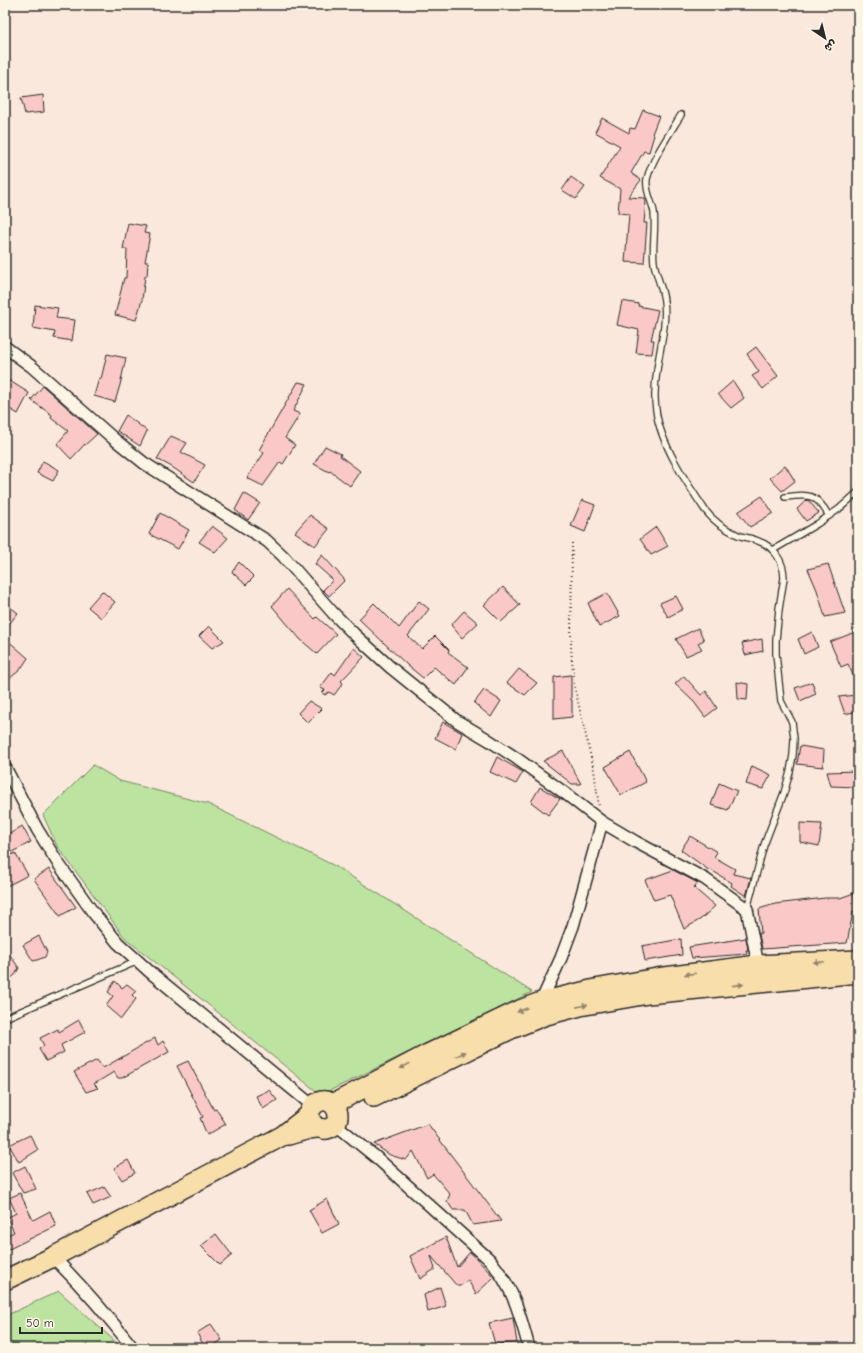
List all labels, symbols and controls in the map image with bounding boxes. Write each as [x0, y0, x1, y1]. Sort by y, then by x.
north arrow [805, 18, 845, 58]
text: ش [822, 37, 839, 55]
one-way arrow [812, 959, 825, 965]
one-way arrow [684, 971, 696, 977]
one-way arrow [732, 982, 744, 988]
one-way arrow [575, 1003, 588, 1009]
one-way arrow [515, 1007, 527, 1013]
one-way arrow [456, 1051, 467, 1057]
one-way arrow [399, 1063, 411, 1070]
scale bar [20, 1309, 102, 1335]
text: 50 m [26, 1316, 54, 1330]

